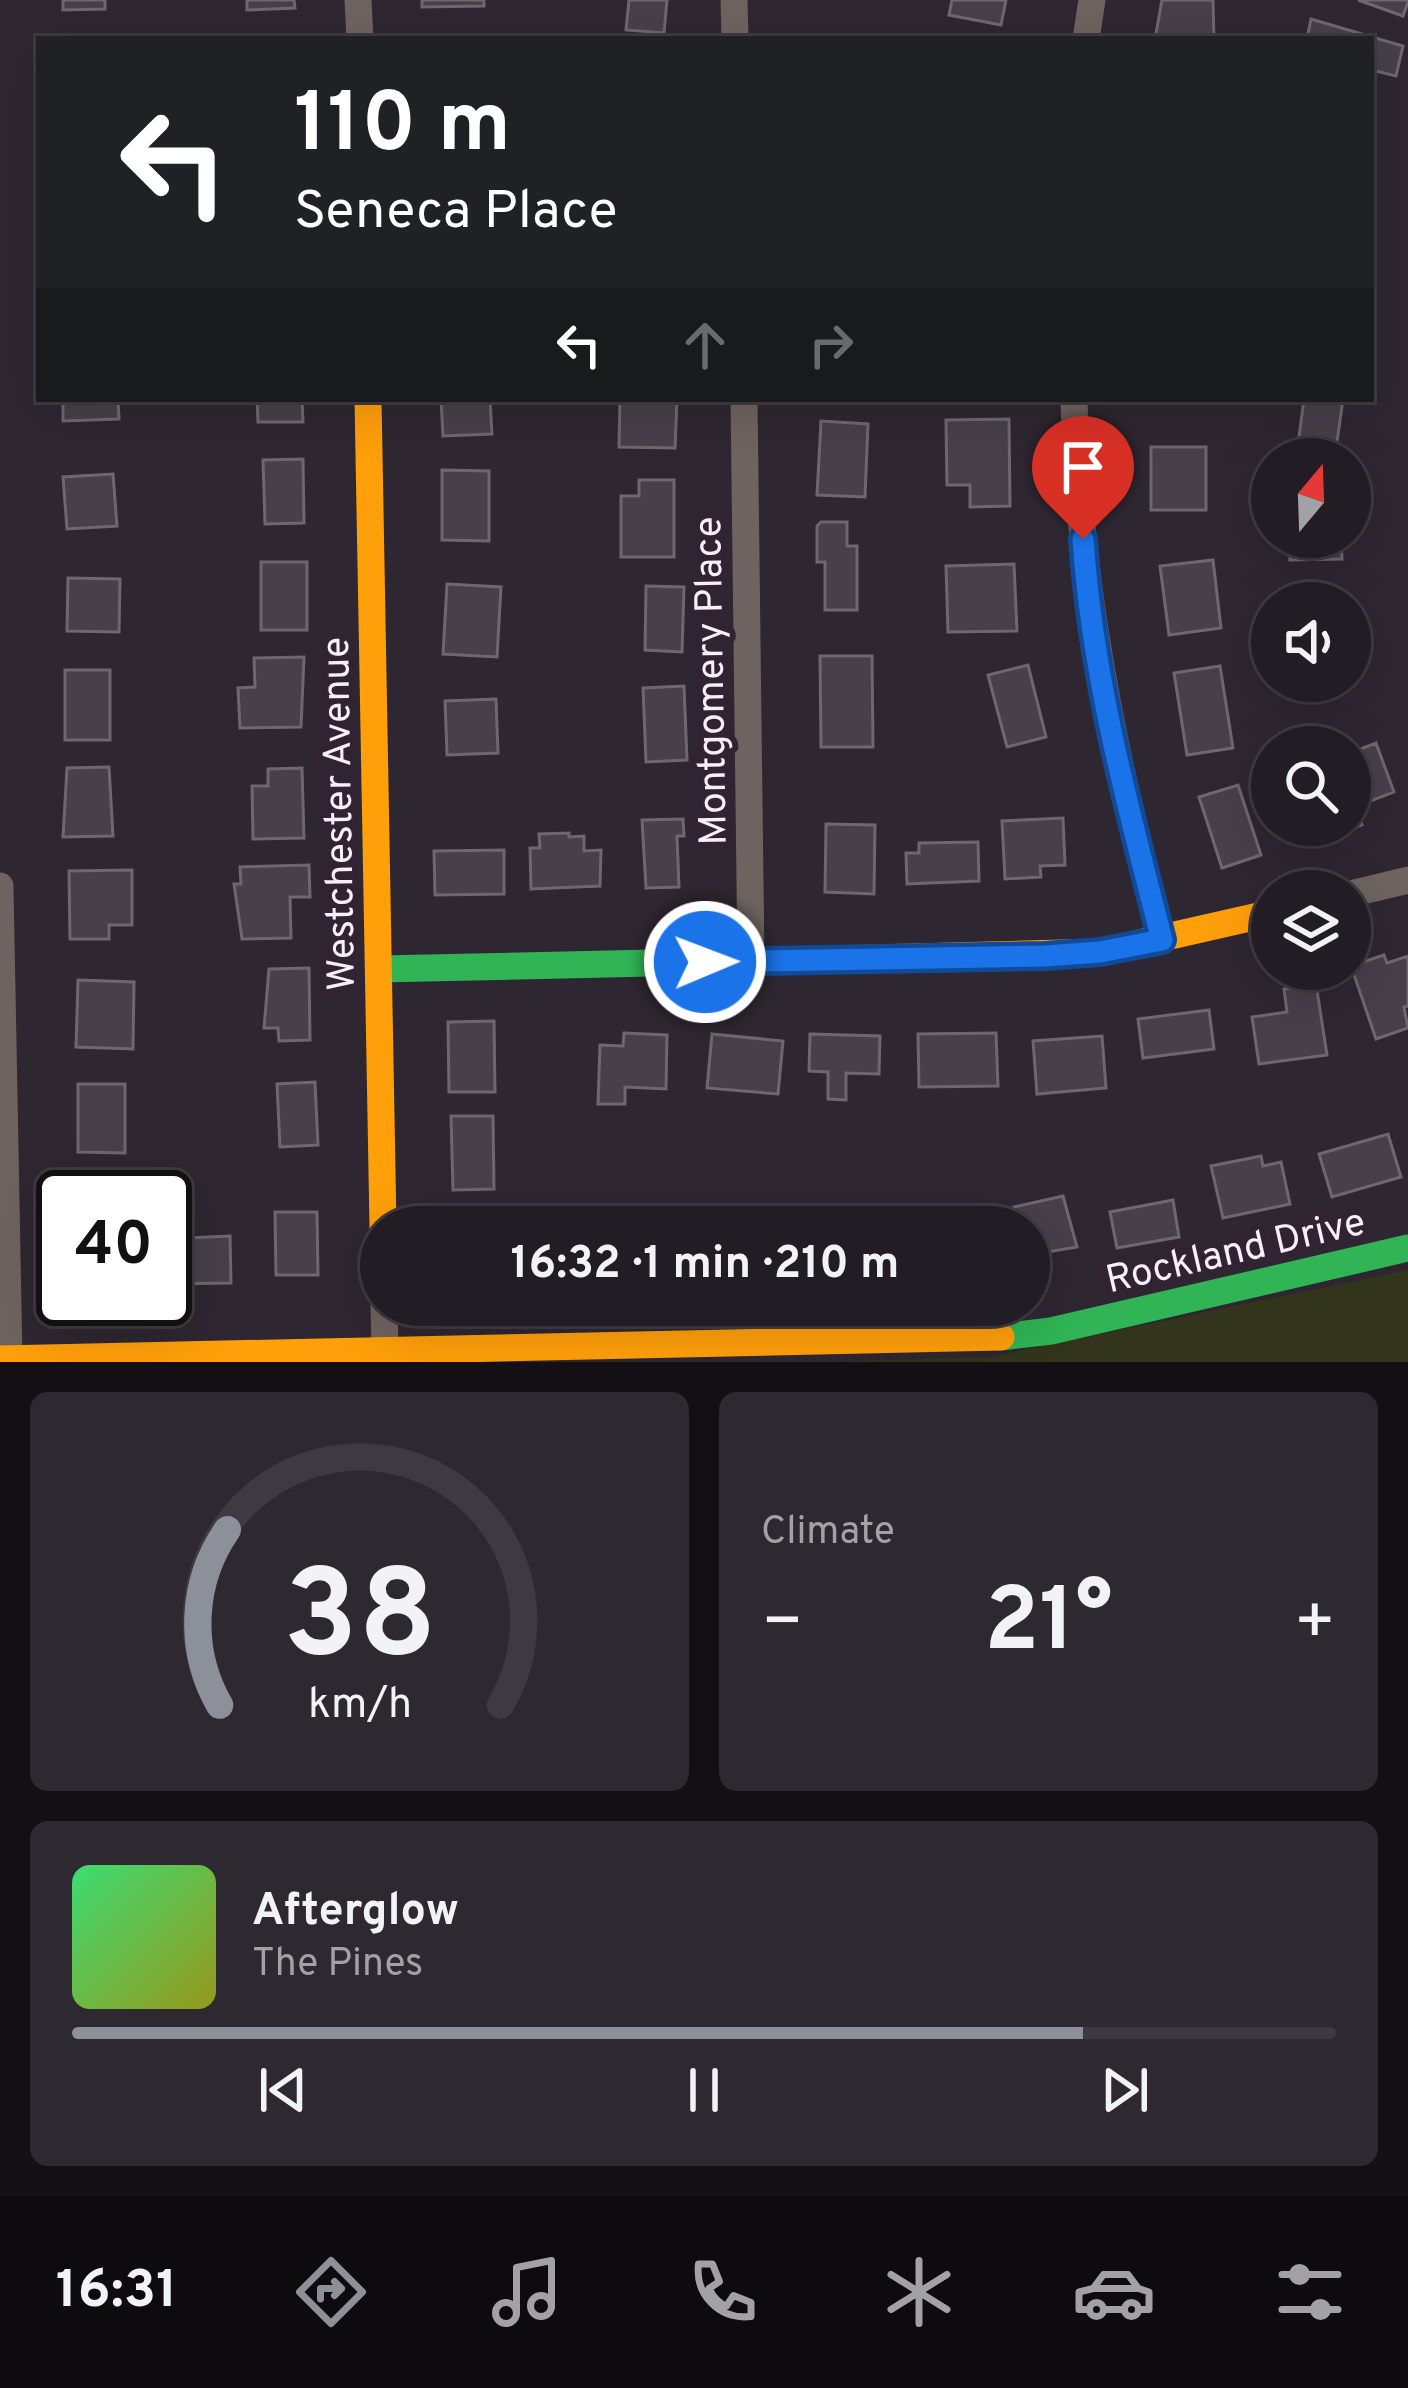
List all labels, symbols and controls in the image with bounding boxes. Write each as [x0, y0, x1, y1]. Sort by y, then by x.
text: 110 m [294, 75, 511, 181]
icon: left [96, 84, 252, 240]
text: Seneca Place [294, 179, 618, 248]
icon: left [546, 312, 612, 378]
icon: ahead [672, 312, 738, 378]
icon: right [798, 312, 864, 378]
pin [1032, 416, 1134, 539]
icon: arrive [1050, 434, 1116, 500]
north arrow [1251, 438, 1371, 558]
map controls [1251, 438, 1371, 990]
street label: Montgomery Place [686, 516, 741, 846]
button: sound [1251, 582, 1371, 702]
street label: Westchester Avenue [314, 636, 369, 991]
button: search [1251, 726, 1371, 846]
button: layers [1251, 870, 1371, 990]
position arrow [642, 899, 768, 1025]
speed limit sign: 40 [36, 1170, 192, 1326]
street label: Rockland Drive [1101, 1200, 1371, 1307]
text: 16:32 · 1 min · 210 m [510, 1237, 900, 1294]
text: Climate [761, 1509, 895, 1558]
text: 38 [283, 1544, 436, 1702]
text: 21° [984, 1569, 1113, 1682]
text: − [761, 1584, 804, 1667]
text: + [1293, 1584, 1336, 1667]
text: km/h [307, 1678, 412, 1732]
text: Afterglow [252, 1884, 459, 1941]
text: The Pines [252, 1941, 423, 1990]
icon: previous [250, 2057, 316, 2123]
icon: pause [671, 2057, 737, 2123]
icon: next [1092, 2057, 1158, 2123]
icon: directions [289, 2250, 373, 2334]
icon: music [485, 2250, 569, 2334]
icon: phone [681, 2250, 765, 2334]
icon: climate [877, 2250, 961, 2334]
icon: car [1072, 2250, 1156, 2334]
icon: filters [1268, 2250, 1352, 2334]
text: 16:31 [56, 2258, 178, 2327]

